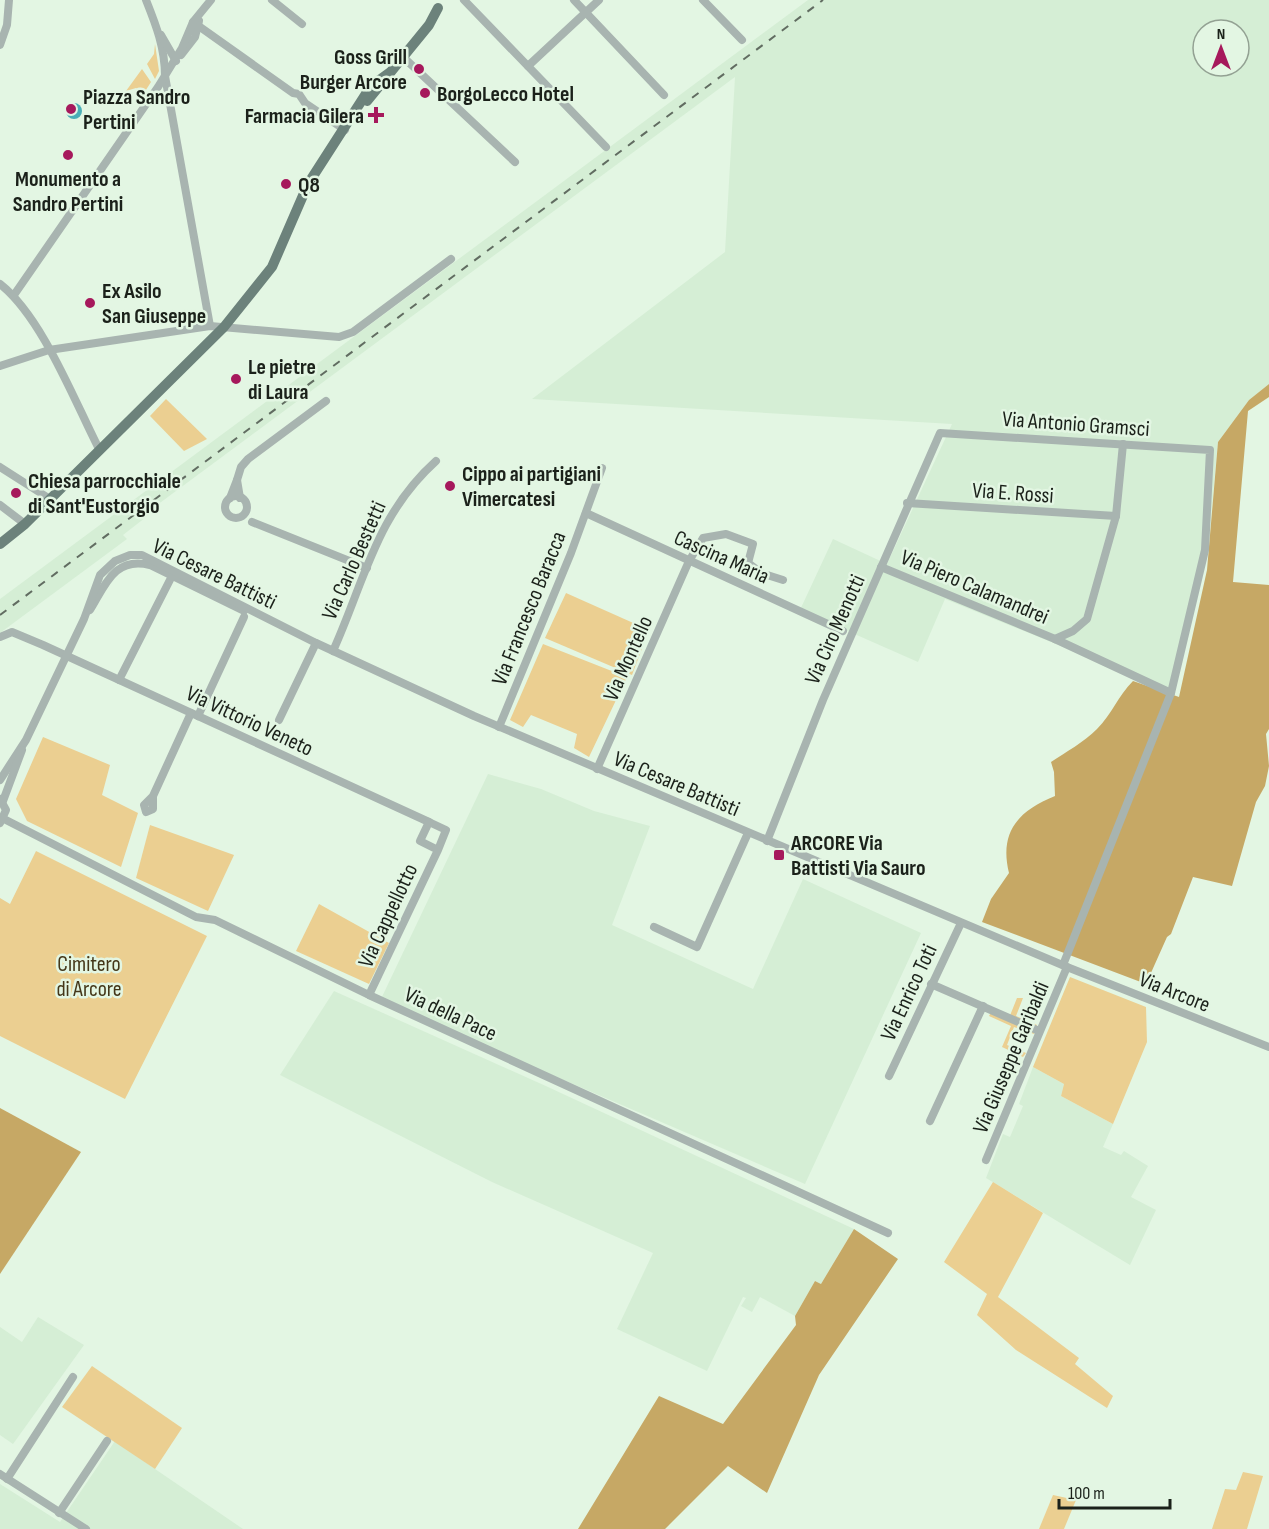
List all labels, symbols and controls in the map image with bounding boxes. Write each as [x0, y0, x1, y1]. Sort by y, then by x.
north arrow [1191, 18, 1251, 78]
text: N [1217, 25, 1225, 44]
place label: Goss Grill Burger Arcore [300, 44, 407, 96]
marker: Goss Grill Burger Arcore [412, 62, 426, 76]
place label: BorgoLecco Hotel [437, 81, 574, 108]
place label: Piazza Sandro Pertini [83, 84, 190, 136]
marker: BorgoLecco Hotel [418, 86, 432, 100]
marker: Piazza Sandro Pertini [64, 102, 78, 116]
place label: Farmacia Gilera [245, 103, 364, 130]
marker: Farmacia Gilera [369, 108, 383, 122]
marker: Monumento a Sandro Pertini [61, 148, 75, 162]
place label: Monumento a Sandro Pertini [13, 166, 123, 218]
place label: Q8 [298, 172, 320, 199]
marker: Q8 [279, 177, 293, 191]
place label: Ex Asilo San Giuseppe [102, 278, 206, 330]
marker: Ex Asilo San Giuseppe [83, 296, 97, 310]
place label: Le pietre di Laura [248, 354, 316, 406]
marker: Le pietre di Laura [229, 372, 243, 386]
street label: Via Antonio Gramsci [1001, 406, 1150, 443]
place label: Cippo ai partigiani Vimercatesi [462, 461, 601, 513]
place label: Chiesa parrocchiale di Sant'Eustorgio [28, 468, 181, 520]
street label: Via E. Rossi [971, 477, 1054, 510]
marker: Cippo ai partigiani Vimercatesi [443, 479, 457, 493]
marker: Chiesa parrocchiale di Sant'Eustorgio [9, 486, 23, 500]
street label: Via Carlo Bestetti [316, 497, 393, 624]
street label: Cascina Maria [670, 524, 773, 590]
street label: Via Francesco Baracca [486, 528, 573, 689]
street label: Via Cesare Battisti [148, 533, 281, 616]
street label: Via Piero Calamandrei [896, 544, 1052, 631]
street label: Via Ciro Menotti [799, 571, 872, 689]
street label: Via Montello [598, 612, 659, 705]
street label: Via Vittorio Veneto [181, 680, 317, 763]
street label: Via Cesare Battisti [609, 746, 744, 823]
place label: ARCORE Via Battisti Via Sauro [790, 830, 926, 882]
marker: ARCORE Via Battisti Via Sauro [772, 848, 786, 862]
street label: Via Cappellotto [353, 859, 424, 972]
street label: Via Enrico Toti [875, 940, 943, 1045]
park label: Cimitero di Arcore [56, 951, 122, 1003]
street label: Via Arcore [1135, 966, 1214, 1019]
street label: Via Giuseppe Garibaldi [967, 978, 1056, 1138]
street label: Via della Pace [400, 981, 501, 1048]
scale bar [1059, 1472, 1170, 1510]
text: 100 m [1068, 1483, 1105, 1504]

